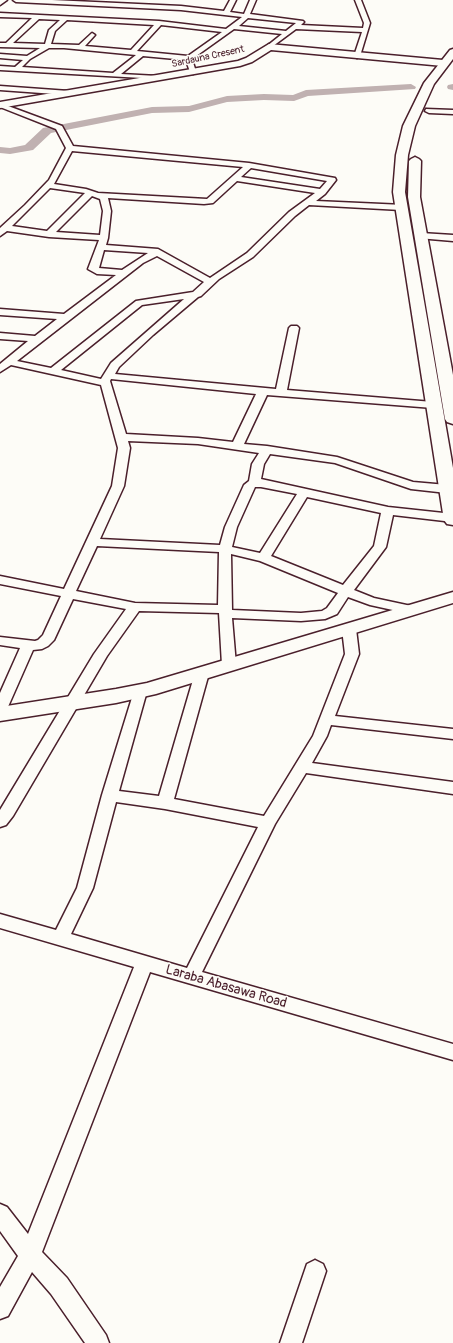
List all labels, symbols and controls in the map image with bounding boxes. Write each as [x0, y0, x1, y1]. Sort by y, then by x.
street label: Sardauna Cresent [171, 43, 245, 71]
street label: Laraba Abasawa Road [163, 962, 289, 1012]

